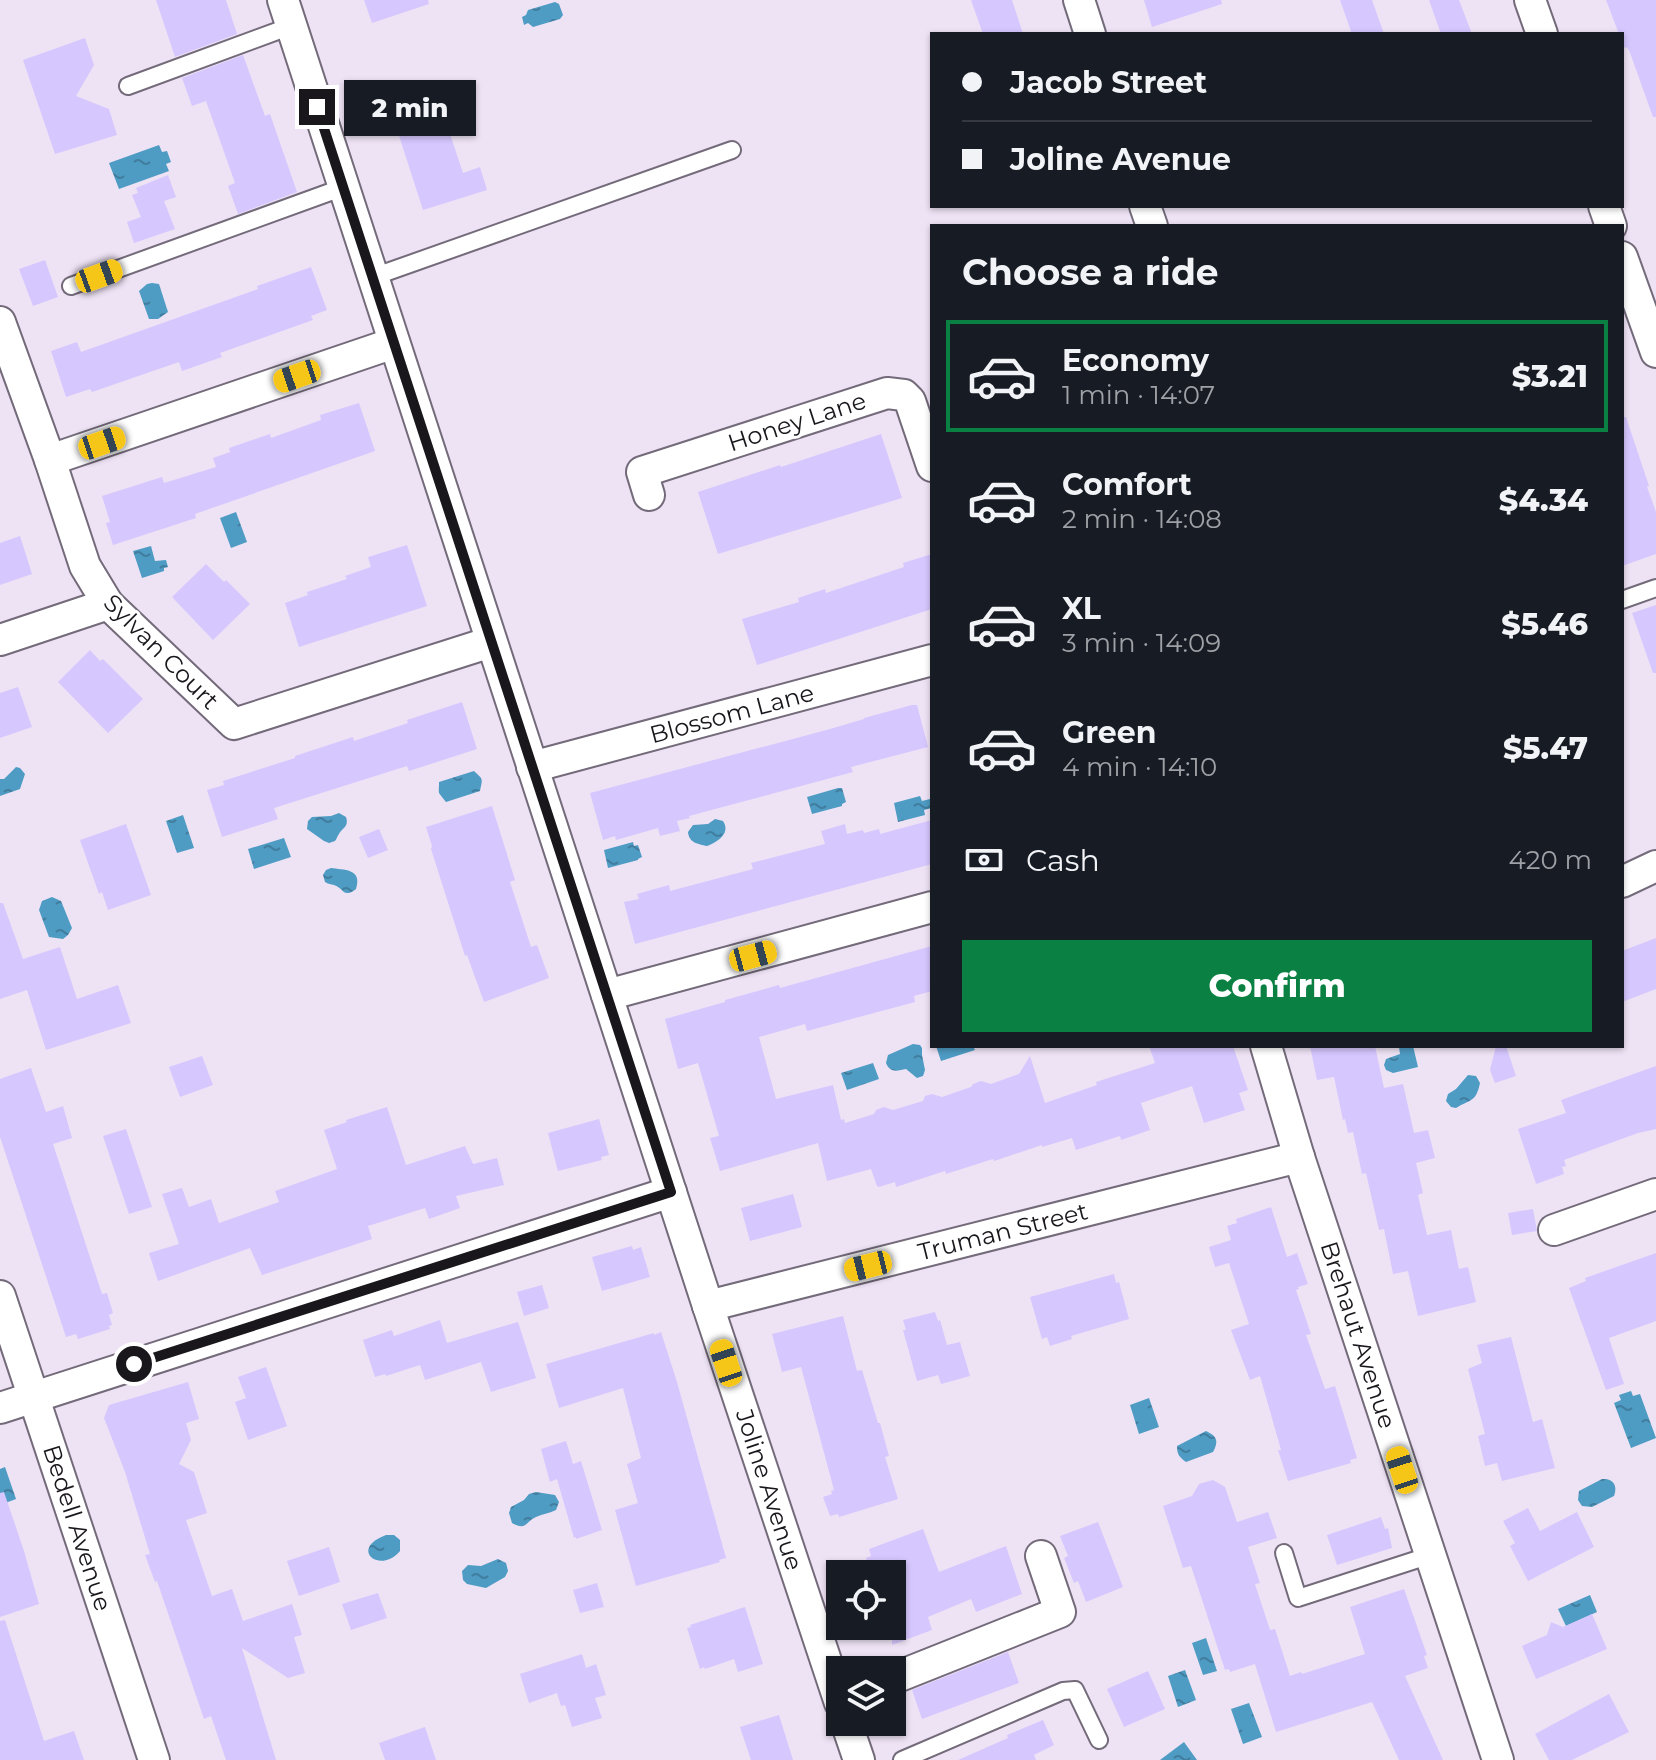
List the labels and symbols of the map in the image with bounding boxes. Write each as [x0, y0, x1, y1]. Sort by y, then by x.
callout: 2 min [345, 79, 477, 135]
route end [299, 89, 335, 125]
car [72, 257, 126, 295]
car [270, 357, 324, 395]
street label: Honey Lane [724, 386, 870, 457]
car [75, 424, 129, 462]
street label: Sylvan Court [98, 588, 225, 715]
street label: Blossom Lane [647, 678, 817, 749]
car [727, 938, 779, 974]
street label: Truman Street [915, 1196, 1091, 1267]
street label: Brehaut Avenue [1315, 1238, 1402, 1432]
car [842, 1249, 894, 1283]
car [707, 1336, 745, 1390]
route start [116, 1346, 152, 1382]
street label: Joline Avenue [729, 1405, 809, 1574]
street label: Bedell Avenue [37, 1441, 118, 1615]
car [1383, 1443, 1421, 1497]

